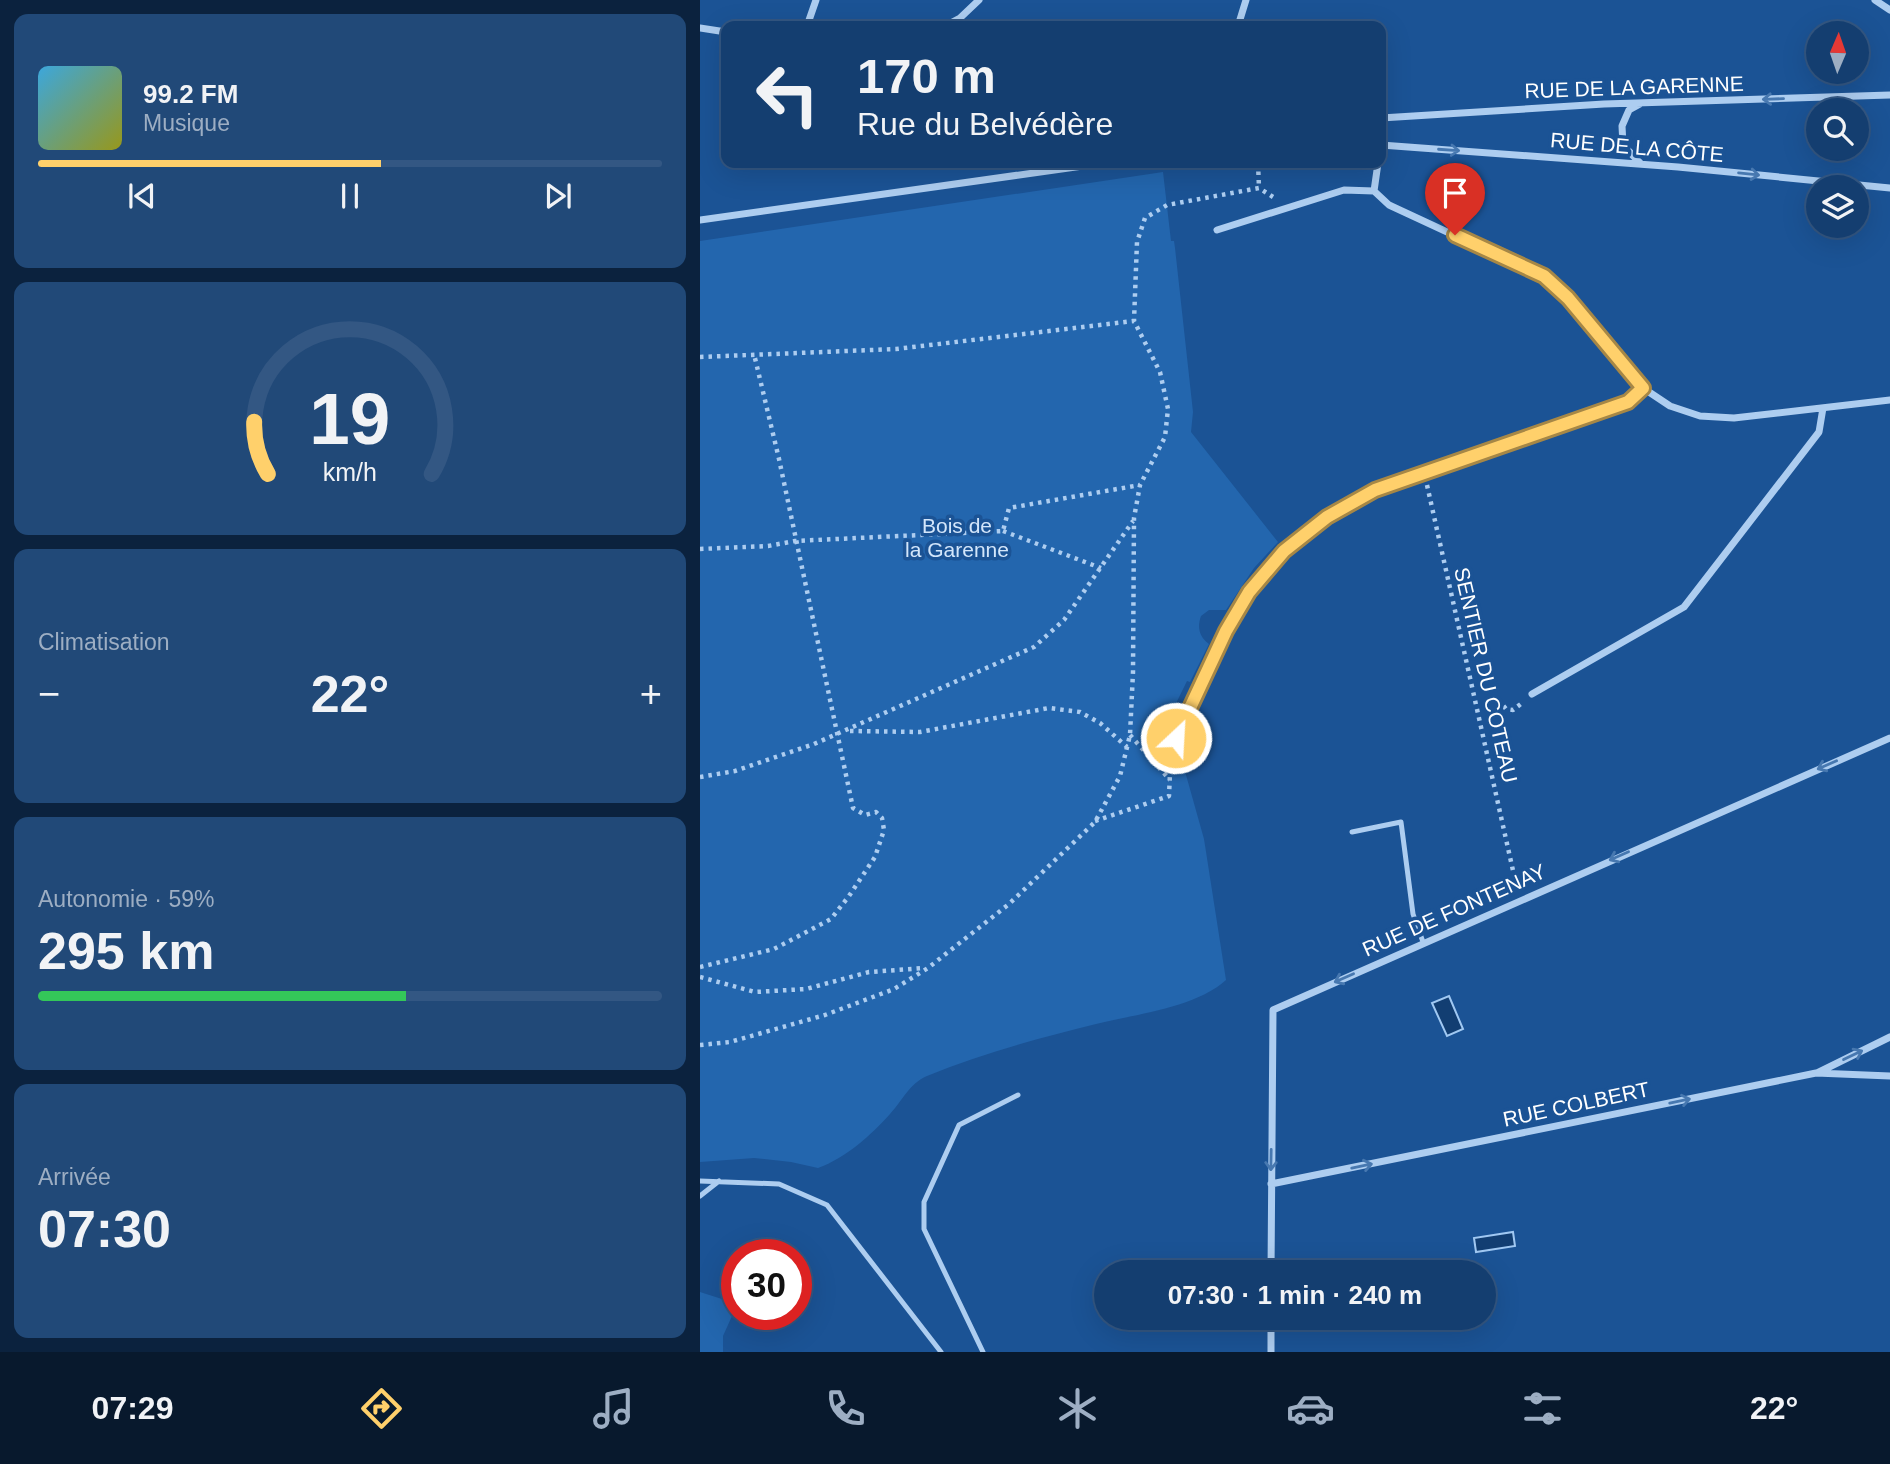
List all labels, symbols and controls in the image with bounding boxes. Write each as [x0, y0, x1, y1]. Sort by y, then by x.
north arrow [1806, 21, 1869, 84]
map controls [1806, 21, 1869, 238]
icon: left [742, 49, 833, 140]
text: 170 m [857, 49, 996, 103]
street label: RUE DE LA GARENNE [1524, 72, 1744, 102]
text: 99.2 FM [143, 79, 238, 109]
one-way arrow [1762, 92, 1785, 105]
button: search [1806, 98, 1869, 161]
text: Rue du Belvédère [857, 106, 1113, 142]
text: Musique [143, 110, 230, 136]
street label: RUE DE LA CÔTE [1549, 128, 1725, 166]
one-way arrow [1437, 144, 1460, 157]
pin [1425, 163, 1485, 235]
one-way arrow [1737, 168, 1760, 181]
icon: arrive [1436, 174, 1474, 212]
button: layers [1806, 175, 1869, 238]
icon: previous [123, 177, 161, 215]
icon: pause [331, 177, 369, 215]
icon: next [539, 177, 577, 215]
text: 19 [310, 379, 390, 460]
text: km/h [323, 458, 377, 486]
park label: Bois de la Garenne [905, 514, 1009, 561]
street label: SENTIER DU COTEAU [1450, 565, 1522, 785]
text: Climatisation [38, 629, 170, 655]
text: 22° [311, 665, 389, 723]
text: − [38, 673, 60, 715]
text: + [640, 673, 662, 715]
position arrow [1139, 701, 1213, 775]
one-way arrow [1817, 759, 1838, 772]
one-way arrow [1609, 851, 1630, 864]
street label: RUE DE FONTENAY [1359, 859, 1549, 961]
text: Autonomie · 59% [38, 886, 214, 912]
text: 295 km [38, 922, 214, 980]
one-way arrow [1333, 972, 1355, 985]
one-way arrow [1842, 1048, 1863, 1062]
street label: RUE COLBERT [1501, 1077, 1651, 1131]
one-way arrow [1668, 1093, 1691, 1107]
one-way arrow [1264, 1148, 1278, 1171]
one-way arrow [1350, 1158, 1372, 1172]
text: Arrivée [38, 1164, 111, 1190]
text: 07:30 [38, 1200, 171, 1258]
speed limit sign: 30 [721, 1239, 812, 1330]
text: 07:30 · 1 min · 240 m [1168, 1280, 1422, 1310]
icon: directions [357, 1384, 406, 1433]
icon: music [589, 1384, 638, 1433]
icon: phone [821, 1384, 870, 1433]
icon: climate [1053, 1384, 1102, 1433]
icon: car [1286, 1384, 1335, 1433]
icon: filters [1518, 1384, 1567, 1433]
text: 07:29 [92, 1390, 173, 1426]
text: 22° [1750, 1390, 1798, 1426]

